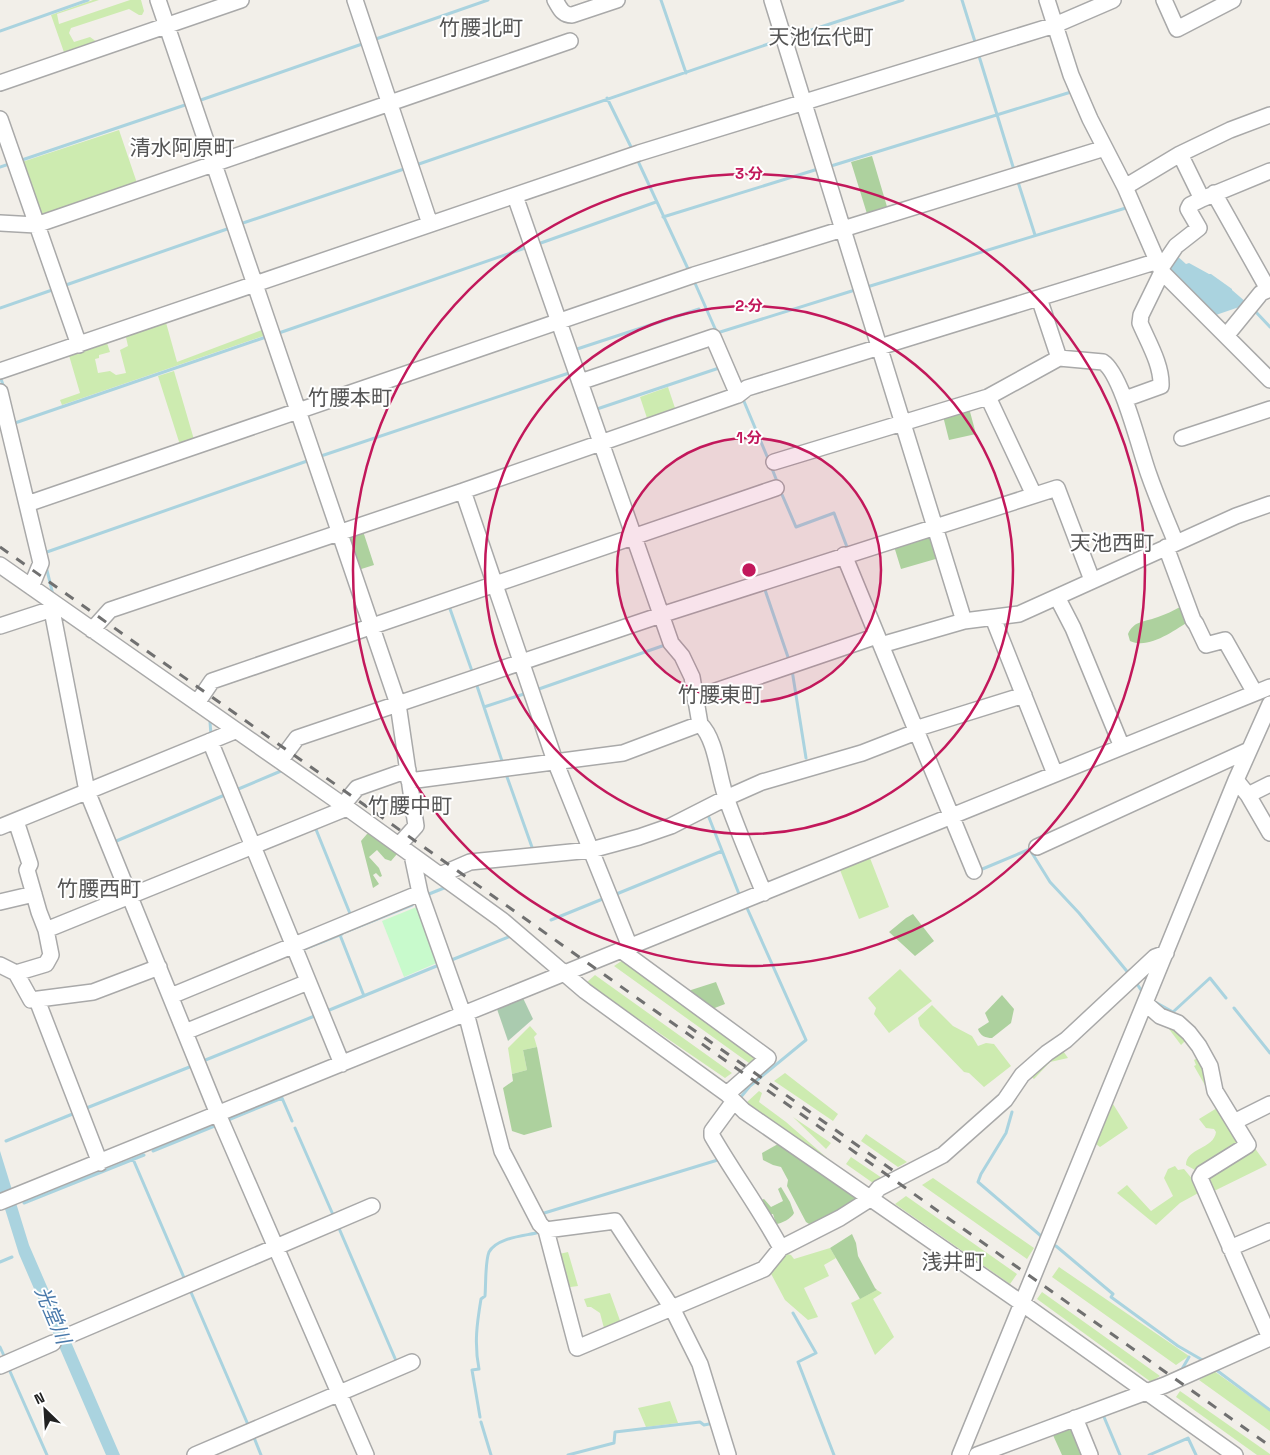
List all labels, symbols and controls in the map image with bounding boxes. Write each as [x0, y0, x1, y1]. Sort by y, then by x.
district label: 竹腰北町 [439, 14, 523, 41]
district label: 天池伝代町 [769, 23, 874, 50]
district label: 清水阿原町 [130, 134, 235, 161]
text: 3 分 [735, 164, 763, 183]
text: 2 分 [735, 296, 763, 315]
district label: 竹腰本町 [308, 384, 392, 411]
text: 1 分 [736, 428, 762, 447]
district label: 天池西町 [1070, 529, 1154, 556]
centre of rings [740, 561, 758, 579]
district label: 竹腰東町 [678, 681, 762, 708]
district label: 竹腰中町 [368, 792, 452, 819]
district label: 竹腰西町 [57, 875, 141, 902]
district label: 浅井町 [922, 1248, 985, 1275]
water label: 光堂川 [29, 1282, 77, 1350]
north arrow [20, 1385, 70, 1435]
text: N [31, 1388, 48, 1408]

